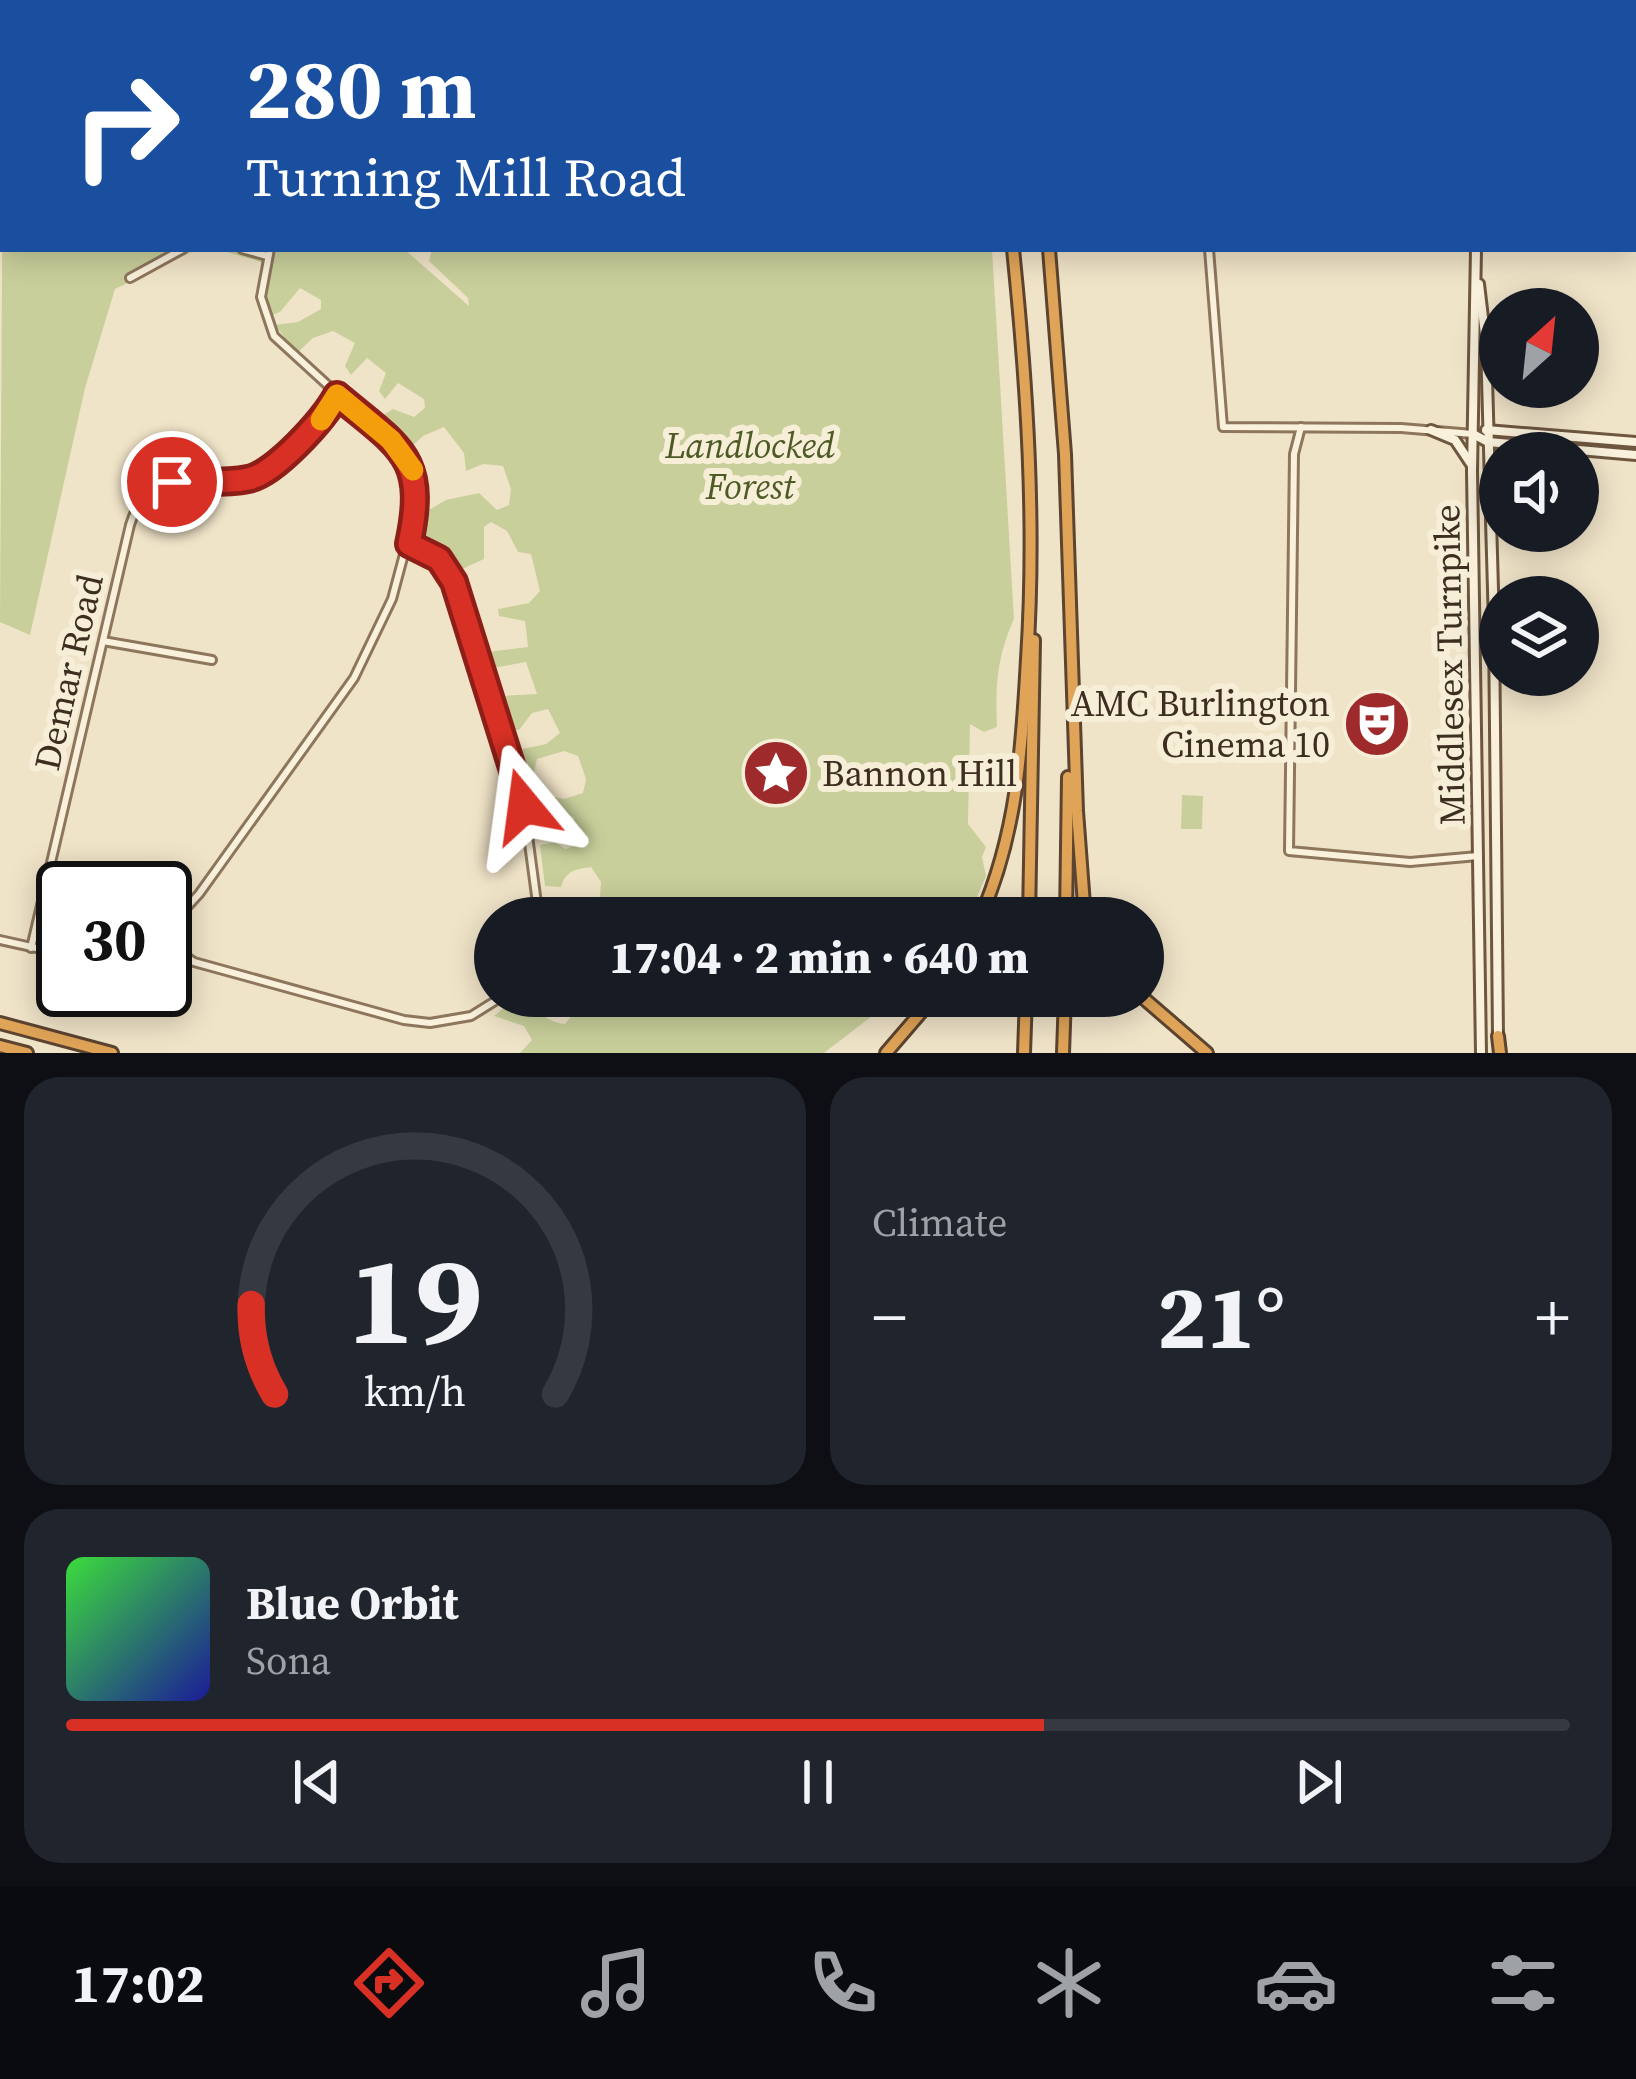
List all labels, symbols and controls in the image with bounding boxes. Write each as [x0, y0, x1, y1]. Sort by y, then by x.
text: 280 m [246, 31, 477, 146]
icon: right [48, 48, 204, 204]
text: Turning Mill Road [246, 140, 686, 214]
north arrow [1479, 288, 1599, 408]
map controls [1479, 288, 1599, 696]
park label: Landlocked Forest [664, 421, 835, 511]
pin [121, 431, 223, 533]
button: sound [1479, 432, 1599, 552]
icon: arrive [139, 449, 205, 515]
street label: Middlesex Turnpike [1422, 504, 1477, 826]
street label: Demar Road [22, 569, 115, 775]
button: layers [1479, 576, 1599, 696]
place label: AMC Burlington Cinema 10 [1071, 679, 1330, 769]
theatre icon: AMC Burlington Cinema 10 [1342, 689, 1412, 759]
place icon: Bannon Hill [741, 738, 811, 808]
position arrow [461, 743, 587, 869]
place label: Bannon Hill [822, 749, 1017, 798]
speed limit sign: 30 [36, 861, 192, 1017]
text: 17:04 · 2 min · 640 m [609, 926, 1029, 988]
text: Climate [872, 1196, 1007, 1249]
text: 19 [347, 1214, 483, 1385]
text: 21° [1157, 1255, 1285, 1378]
text: − [872, 1272, 907, 1362]
text: + [1535, 1272, 1570, 1362]
text: km/h [364, 1362, 466, 1420]
text: Blue Orbit [246, 1572, 459, 1634]
text: Sona [246, 1634, 331, 1687]
icon: previous [284, 1749, 350, 1815]
icon: pause [785, 1749, 851, 1815]
icon: next [1286, 1749, 1352, 1815]
icon: directions [347, 1941, 431, 2025]
icon: music [574, 1941, 658, 2025]
icon: phone [801, 1941, 885, 2025]
icon: climate [1027, 1941, 1111, 2025]
icon: car [1254, 1941, 1338, 2025]
icon: filters [1481, 1941, 1565, 2025]
text: 17:02 [71, 1946, 205, 2020]

